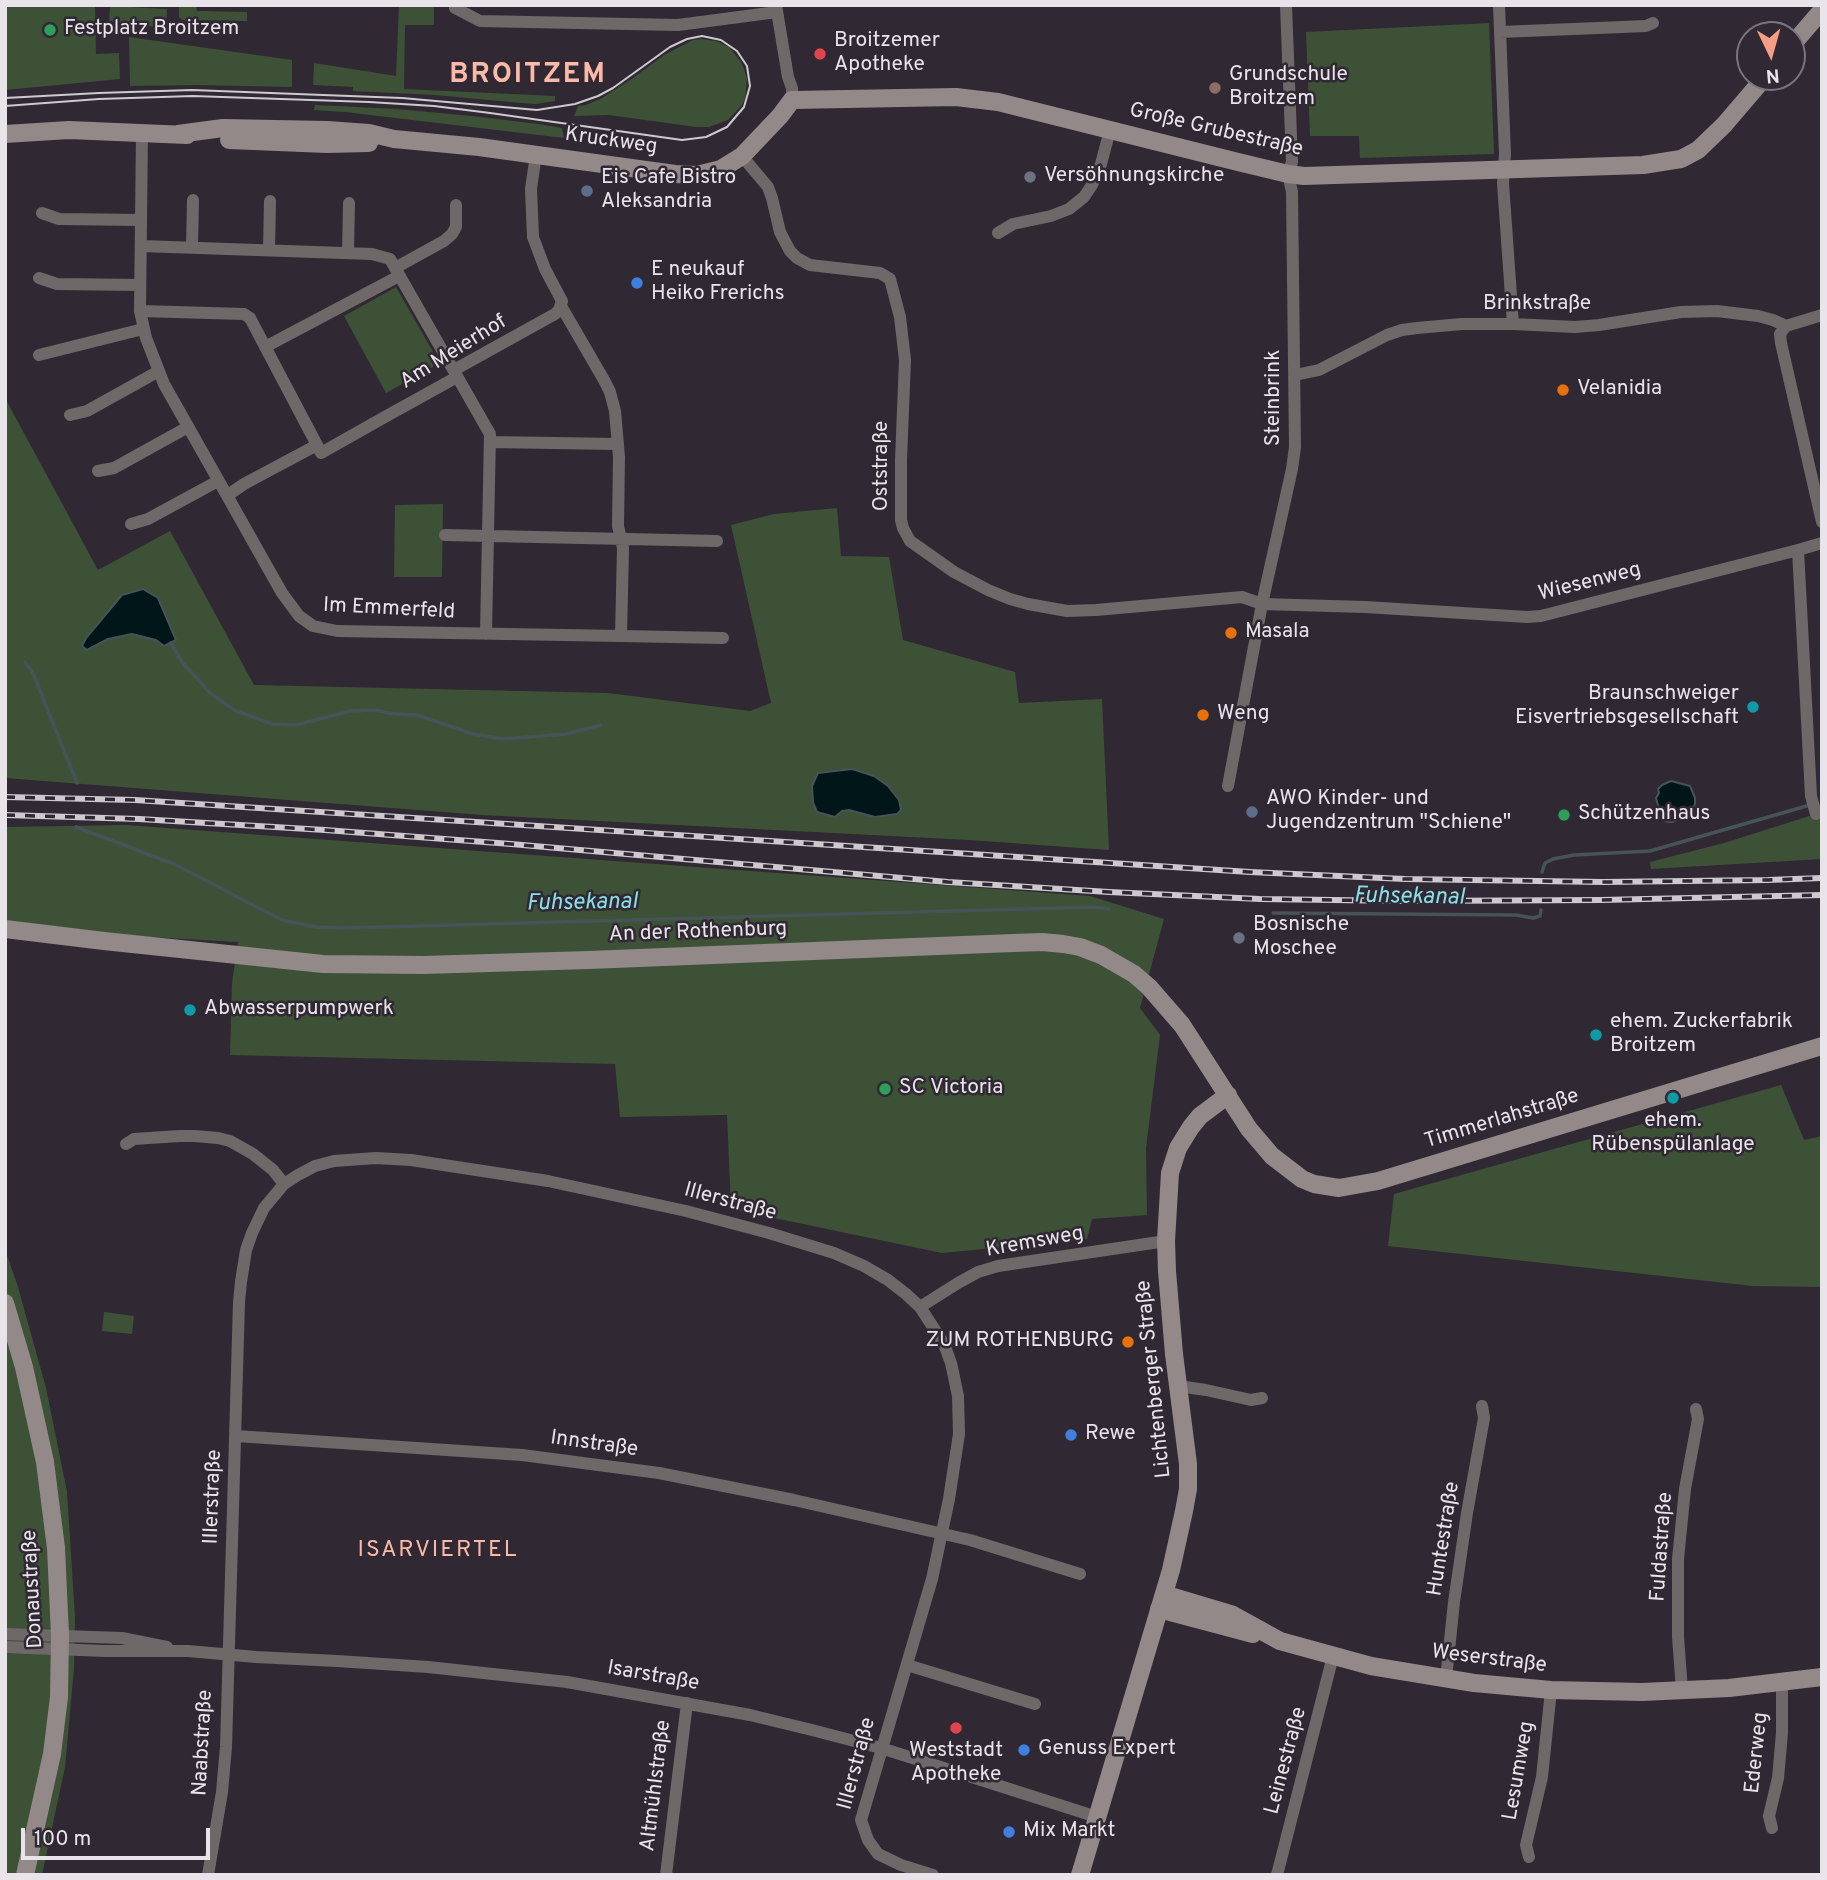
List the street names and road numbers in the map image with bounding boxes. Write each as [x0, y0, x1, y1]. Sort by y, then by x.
street label: Große Grubestraße [1127, 99, 1305, 163]
street label: Kruckweg [563, 123, 659, 161]
street label: Brinkstraße [1483, 292, 1591, 318]
street label: Am Meierhof [396, 310, 512, 396]
street label: Steinbrink [1262, 350, 1288, 446]
street label: Oststraße [870, 421, 896, 511]
street label: Wiesenweg [1536, 558, 1644, 608]
street label: Im Emmerfeld [322, 594, 456, 626]
street label: An der Rothenburg [608, 917, 788, 949]
street label: Timmerlahstraße [1422, 1085, 1582, 1155]
street label: Illerstraße [681, 1179, 779, 1227]
street label: Kremsweg [984, 1222, 1086, 1264]
street label: Lichtenberger Straße [1132, 1279, 1178, 1479]
street label: Innstraße [549, 1426, 639, 1464]
street label: Illerstraße [200, 1449, 228, 1545]
street label: Huntestraße [1424, 1480, 1466, 1598]
street label: Fuldastraße [1647, 1491, 1679, 1603]
street label: Donaustraße [18, 1529, 50, 1649]
street label: Weserstraße [1430, 1640, 1548, 1680]
street label: Isarstraße [605, 1657, 701, 1697]
street label: Naabstraße [189, 1689, 219, 1797]
street label: Leinestraße [1261, 1705, 1313, 1817]
street label: Ederweg [1741, 1711, 1775, 1795]
street label: Illerstraße [834, 1715, 882, 1813]
street label: Altmühlstraße [636, 1719, 678, 1853]
street label: Lesumweg [1499, 1719, 1541, 1823]

